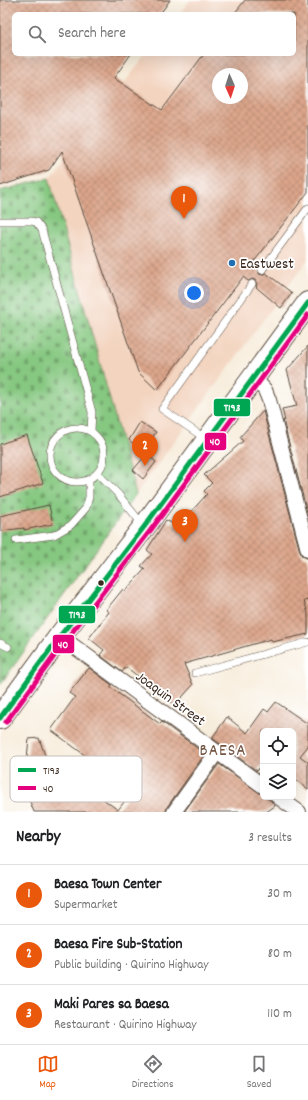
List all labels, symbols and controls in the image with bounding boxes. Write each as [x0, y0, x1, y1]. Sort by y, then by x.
search box [12, 12, 296, 56]
icon: search [26, 23, 48, 45]
text: Search here [58, 23, 126, 45]
north arrow [212, 68, 248, 104]
pin: 1 [171, 186, 197, 219]
place label: Eastwest [240, 254, 294, 276]
marker: Eastwest [227, 258, 237, 268]
your location [184, 283, 204, 303]
line badge: T193 [213, 398, 251, 417]
text: T193 [224, 401, 240, 417]
line badge: 40 [204, 432, 227, 451]
pin: 2 [132, 433, 158, 466]
text: 40 [210, 435, 220, 451]
pin: 3 [172, 509, 198, 542]
unlabelled marker [96, 578, 106, 588]
line badge: T193 [58, 605, 96, 624]
text: T193 [69, 608, 85, 624]
line badge: 40 [52, 634, 75, 654]
text: 40 [58, 638, 68, 654]
street label: Joaquin Street [130, 667, 210, 733]
map controls [260, 728, 296, 800]
button: locate [260, 728, 296, 764]
district label: BAESA [200, 740, 246, 764]
legend [10, 756, 142, 802]
text: T193 [43, 764, 60, 780]
button: layers [260, 764, 296, 800]
text: 40 [43, 782, 54, 798]
text: Nearby [16, 826, 60, 850]
text: 3 results [248, 829, 292, 848]
text: Baesa Town Center [54, 874, 162, 896]
text: 1 [28, 885, 30, 904]
text: 30 m [267, 885, 292, 904]
text: Supermarket [54, 896, 118, 915]
text: Baesa Fire Sub-Station [54, 934, 182, 956]
text: 2 [26, 945, 32, 964]
text: 80 m [268, 945, 292, 964]
text: Public building · Quirino Highway [54, 956, 209, 975]
text: Maki Pares sa Baesa [54, 994, 169, 1016]
text: 3 [26, 1005, 32, 1024]
text: 110 m [267, 1005, 292, 1024]
text: Restaurant · Quirino Highway [54, 1016, 197, 1035]
tab: Map [37, 1053, 59, 1093]
tab: Directions [132, 1053, 174, 1093]
tab: Saved [247, 1053, 271, 1093]

